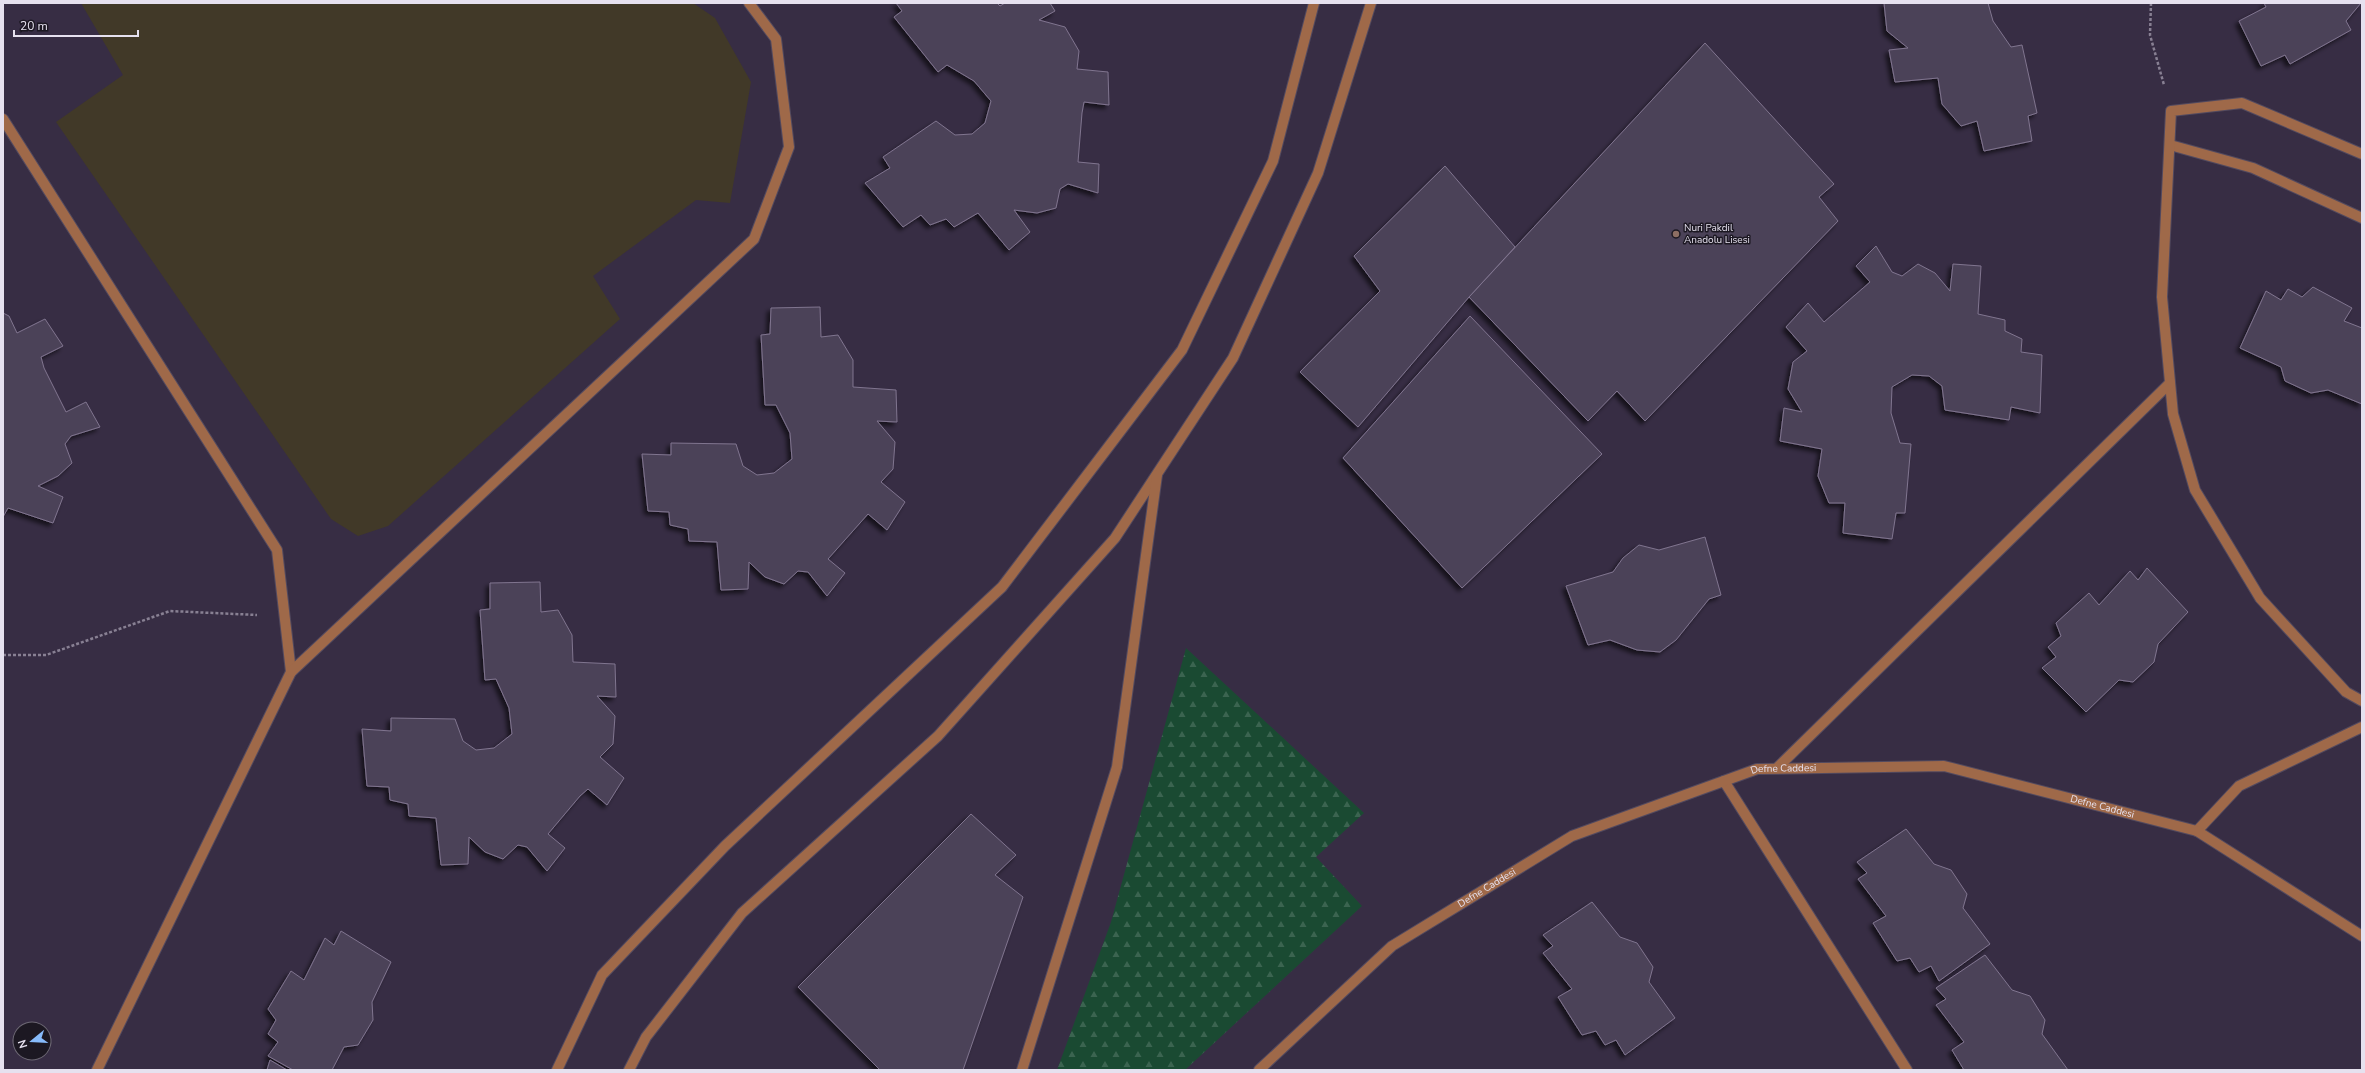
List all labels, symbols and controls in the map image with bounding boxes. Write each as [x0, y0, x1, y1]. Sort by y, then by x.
scale bar [14, 12, 138, 38]
text: 20 m [20, 18, 48, 34]
place label: Nuri Pakdil Anadolu Lisesi [1684, 221, 1750, 247]
marker: Nuri Pakdil Anadolu Lisesi [1671, 229, 1681, 239]
street label: Defne Caddesi [1749, 761, 1816, 778]
street label: Defne Caddesi [2069, 792, 2136, 822]
street label: Defne Caddesi [1455, 865, 1519, 911]
north arrow [12, 1021, 52, 1061]
text: N [15, 1038, 31, 1050]

